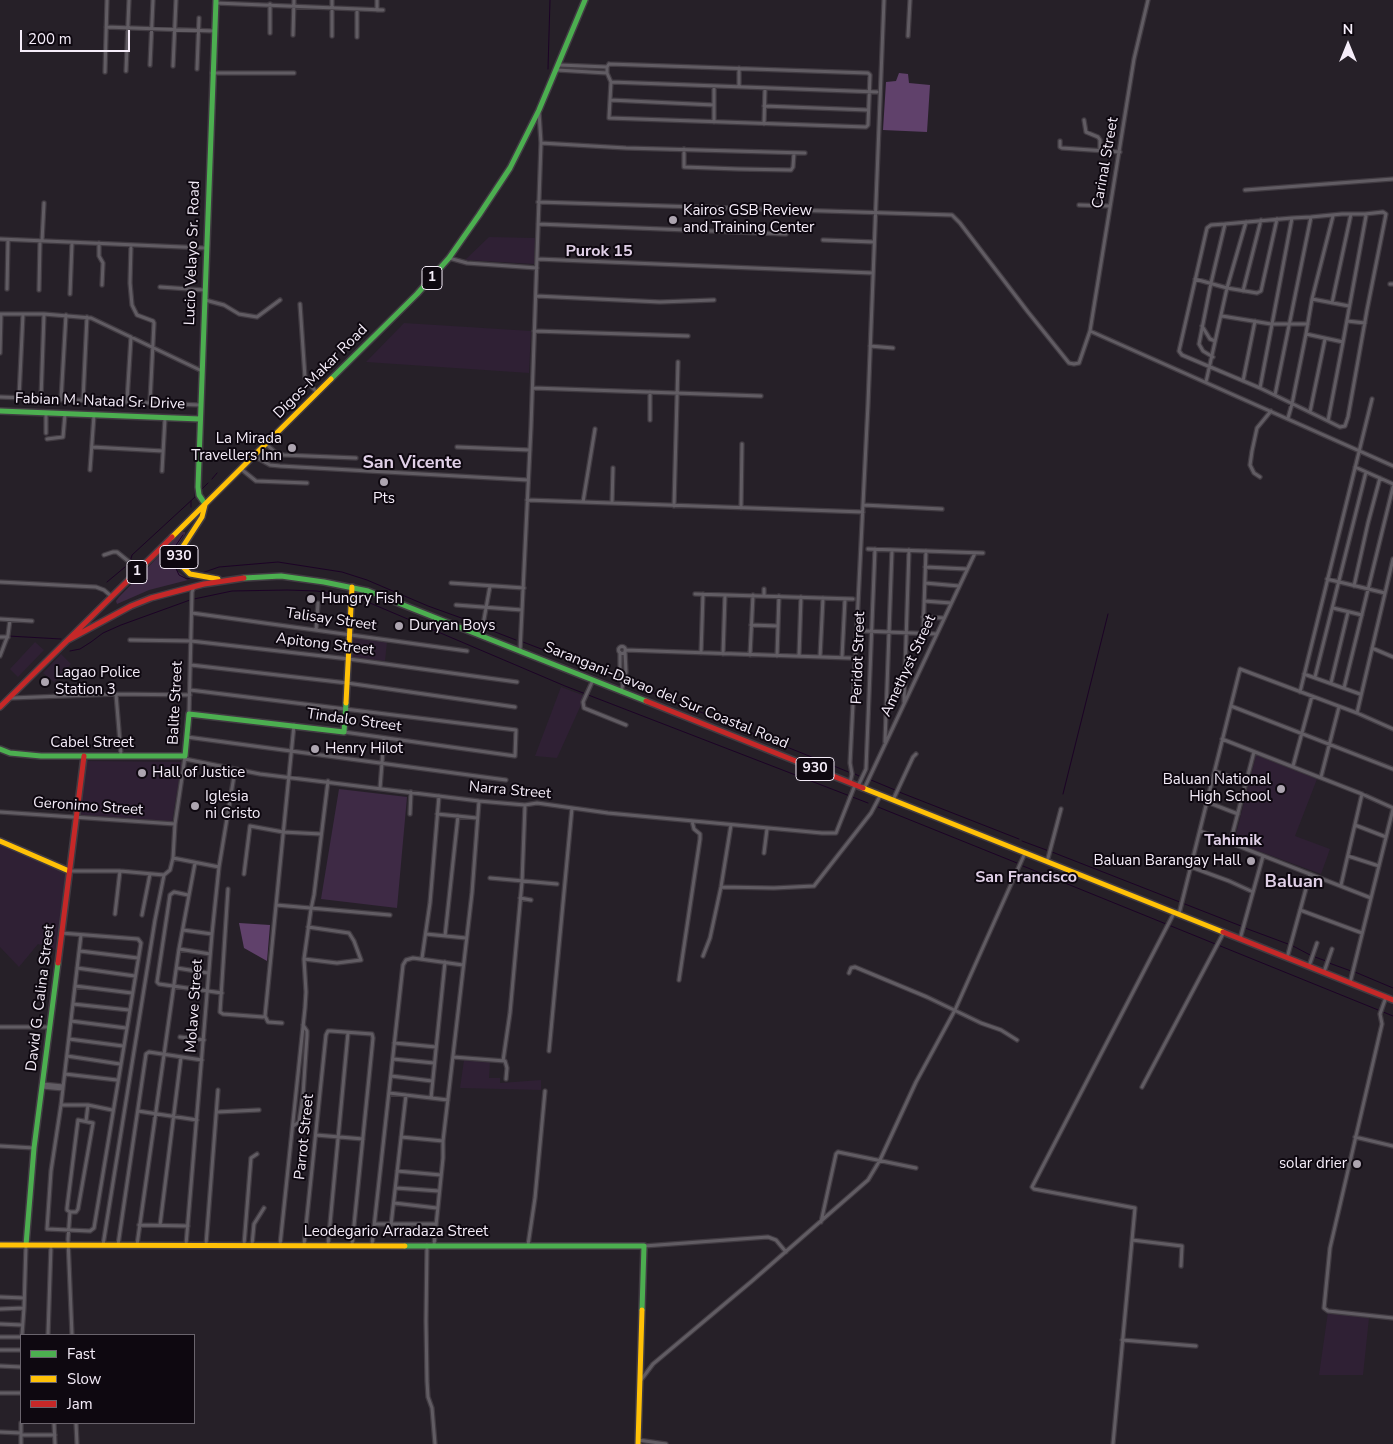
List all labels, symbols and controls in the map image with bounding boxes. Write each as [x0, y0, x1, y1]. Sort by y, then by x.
scale bar [22, 20, 132, 52]
north arrow [1323, 20, 1373, 70]
text: N [1343, 20, 1353, 39]
text: 200 m [28, 29, 72, 49]
street label: Carinal Street [1089, 116, 1123, 210]
street label: Lucio Velayo Sr. Road [181, 180, 205, 326]
place label: Kairos GSB Review and Training Center [683, 202, 814, 237]
marker: Kairos GSB Review and Training Center [667, 214, 679, 226]
district label: Purok 15 [565, 242, 633, 262]
road number: 1 [422, 266, 442, 290]
street label: Digos-Makar Road [270, 321, 372, 423]
street label: Fabian M. Natad Sr. Drive [14, 390, 186, 414]
place label: La Mirada Travellers Inn [191, 430, 282, 465]
marker: La Mirada Travellers Inn [286, 442, 298, 454]
district label: San Vicente [362, 453, 462, 475]
marker: Pts [378, 476, 390, 488]
place label: Pts [373, 490, 395, 508]
road number: 930 [160, 546, 198, 568]
road number: 1 [127, 560, 147, 584]
place label: Hungry Fish [321, 590, 403, 608]
marker: Hungry Fish [305, 593, 317, 605]
street label: Talisay Street [285, 605, 377, 635]
street label: Peridot Street [848, 611, 870, 705]
street label: Amethyst Street [878, 612, 940, 720]
place label: Duryan Boys [409, 617, 495, 635]
marker: Duryan Boys [393, 620, 405, 632]
street label: Apitong Street [275, 630, 375, 660]
street label: Sarangani-Davao del Sur Coastal Road [541, 639, 791, 753]
street label: Balite Street [165, 661, 187, 745]
place label: Lagao Police Station 3 [55, 664, 140, 699]
marker: Lagao Police Station 3 [39, 676, 51, 688]
street label: Tindalo Street [306, 705, 402, 737]
street label: Cabel Street [50, 734, 134, 752]
place label: Henry Hilot [325, 740, 403, 758]
marker: Henry Hilot [309, 743, 321, 755]
road number: 930 [796, 758, 834, 781]
place label: Hall of Justice [152, 764, 245, 782]
marker: Hall of Justice [136, 767, 148, 779]
place label: Baluan National High School [1163, 771, 1271, 806]
street label: Narra Street [468, 778, 552, 804]
marker: Baluan National High School [1275, 783, 1287, 795]
place label: Iglesia ni Cristo [205, 788, 260, 823]
street label: Geronimo Street [32, 794, 144, 820]
marker: Iglesia ni Cristo [189, 800, 201, 812]
district label: Tahimik [1204, 831, 1262, 851]
place label: Baluan Barangay Hall [1093, 852, 1241, 870]
marker: Baluan Barangay Hall [1245, 855, 1257, 867]
district label: San Francisco [975, 868, 1077, 888]
district label: Baluan [1265, 872, 1323, 894]
street label: David G. Calina Street [23, 923, 59, 1073]
street label: Molave Street [183, 959, 207, 1053]
street label: Parrot Street [292, 1093, 318, 1181]
place label: solar drier [1279, 1155, 1347, 1173]
marker: solar drier [1351, 1158, 1363, 1170]
street label: Leodegario Arradaza Street [304, 1223, 488, 1241]
legend [20, 1334, 195, 1424]
text: Fast [67, 1344, 95, 1364]
text: Slow [67, 1369, 101, 1389]
text: Jam [67, 1394, 93, 1414]

